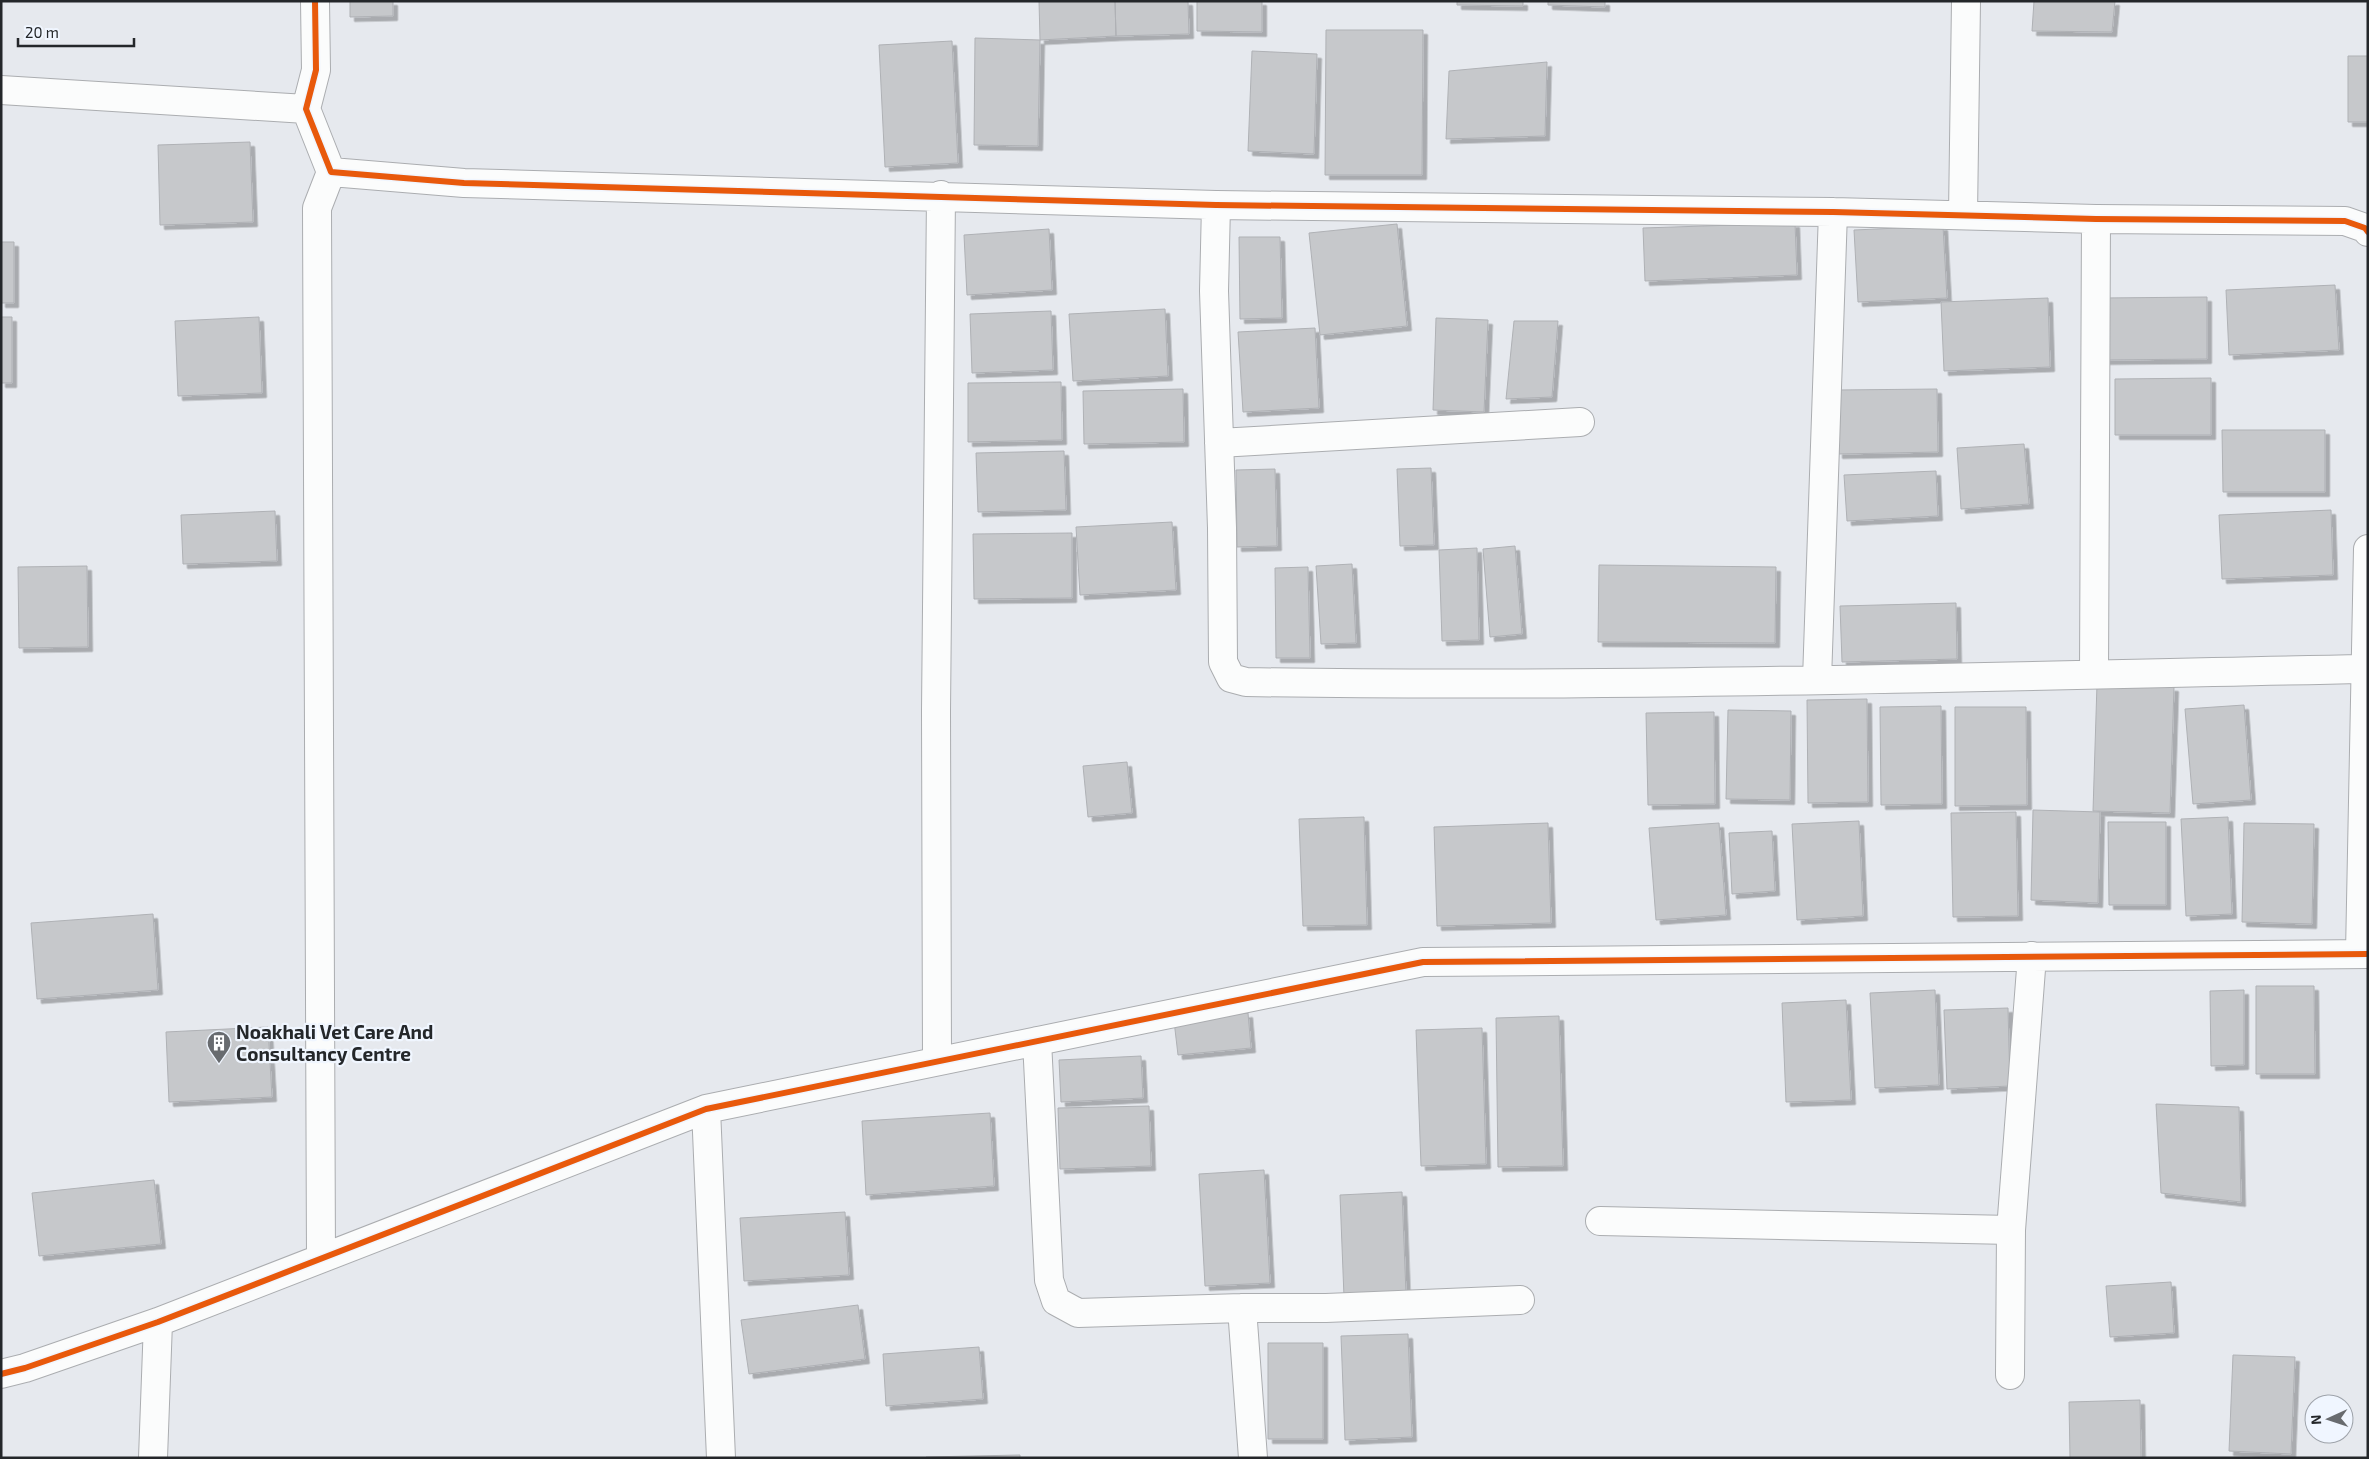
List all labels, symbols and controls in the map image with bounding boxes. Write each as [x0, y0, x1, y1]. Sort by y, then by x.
scale bar [18, 15, 134, 47]
text: 20 m [25, 23, 59, 41]
place label: Noakhali Vet Care And Consultancy Centre [236, 1020, 433, 1066]
building icon: Noakhali Vet Care And Consultancy Centre [206, 1030, 232, 1064]
north arrow [2304, 1394, 2354, 1444]
text: N [2307, 1414, 2324, 1425]

